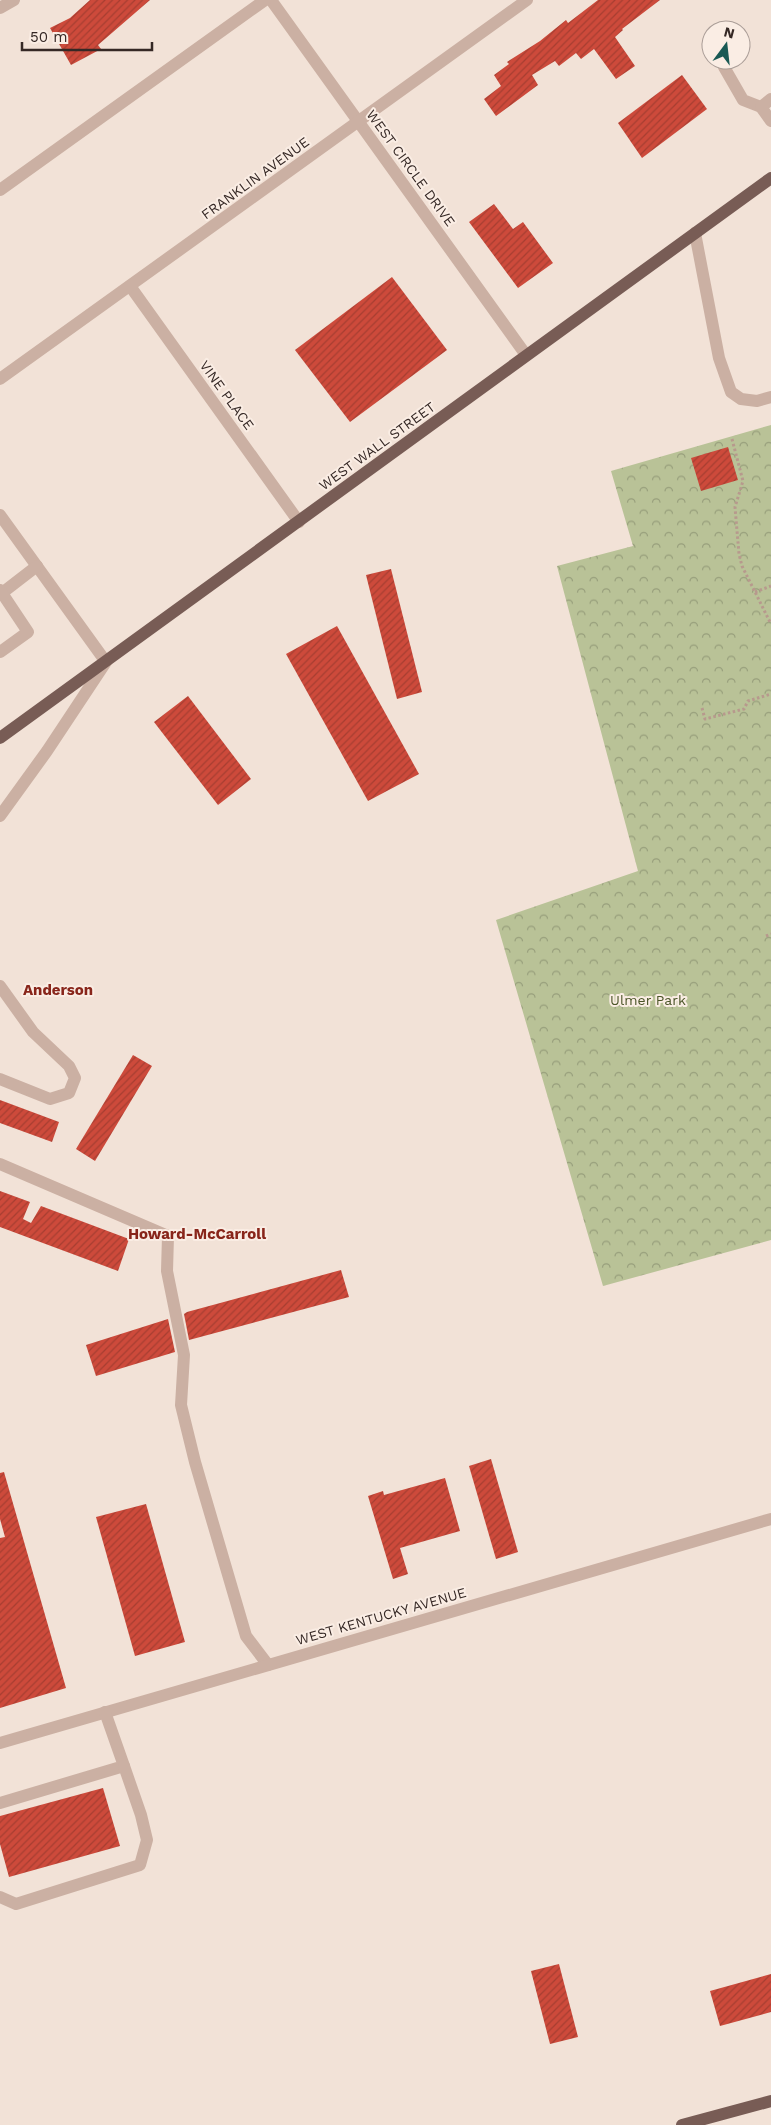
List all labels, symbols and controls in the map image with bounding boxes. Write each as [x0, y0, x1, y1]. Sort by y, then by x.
scale bar [22, 20, 152, 52]
north arrow [701, 20, 751, 70]
text: N [722, 23, 736, 42]
text: 50 m [30, 28, 67, 46]
street label: WEST CIRCLE DRIVE [363, 107, 459, 229]
street label: FRANKLIN AVENUE [198, 134, 312, 222]
street label: VINE PLACE [197, 357, 257, 433]
street label: WEST WALL STREET [316, 398, 439, 493]
district label: Anderson [23, 981, 93, 999]
park label: Ulmer Park [610, 992, 686, 1008]
district label: Howard-McCarroll [128, 1225, 266, 1243]
street label: WEST KENTUCKY AVENUE [294, 1584, 468, 1648]

